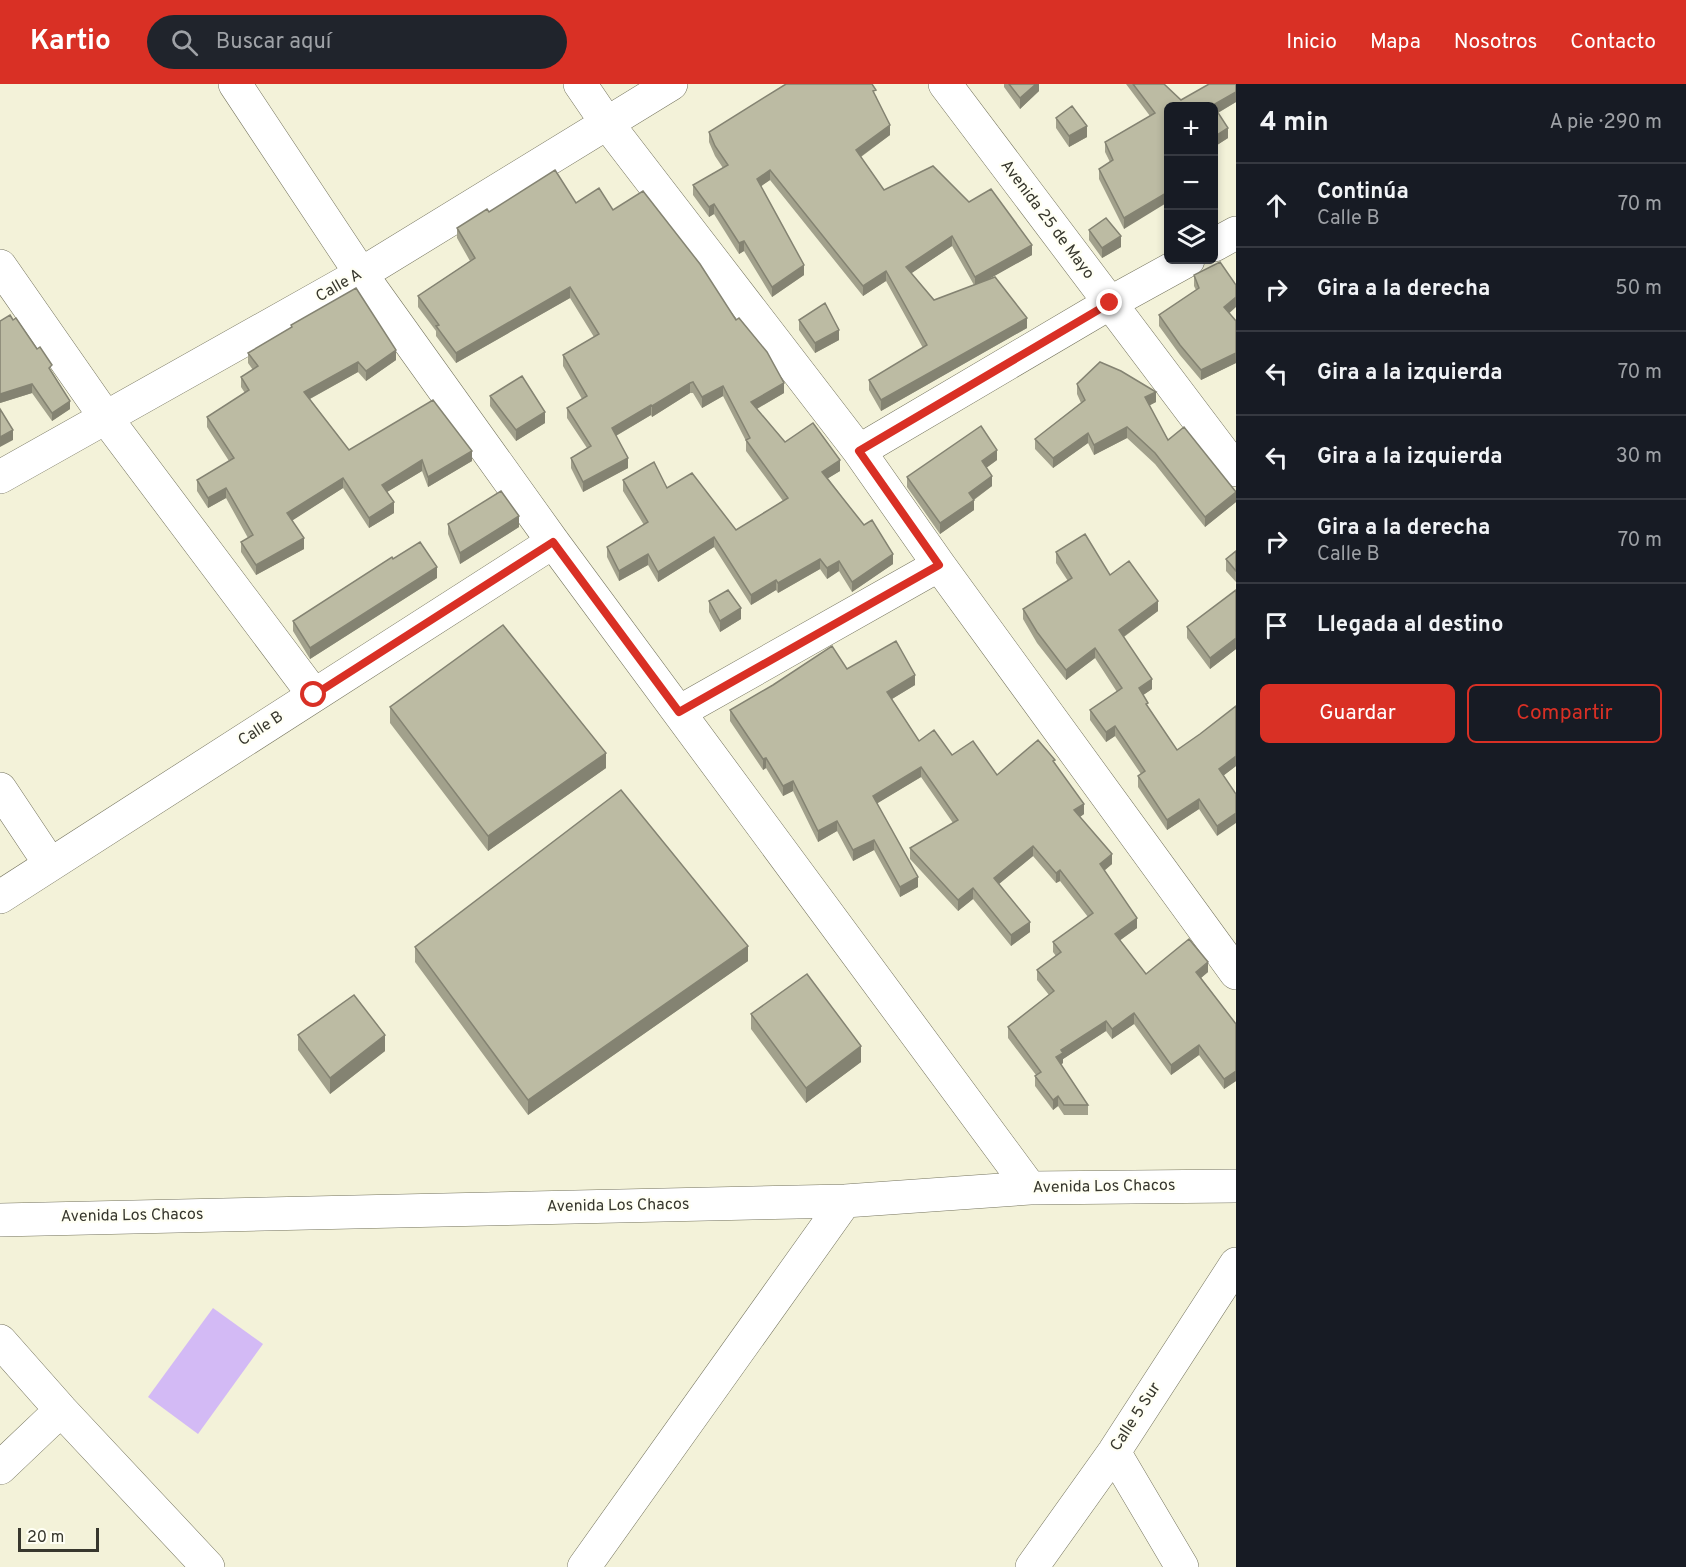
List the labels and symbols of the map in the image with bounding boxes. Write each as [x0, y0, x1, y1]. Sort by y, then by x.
street label: Avenida 25 de Mayo [996, 156, 1098, 284]
street label: Calle A [312, 265, 366, 307]
route end [1096, 289, 1122, 315]
route start [300, 681, 326, 707]
street label: Calle B [235, 707, 287, 751]
street label: Avenida Los Chacos [1033, 1176, 1175, 1198]
street label: Avenida Los Chacos [547, 1195, 689, 1217]
street label: Avenida Los Chacos [61, 1205, 203, 1227]
street label: Calle 5 Sur [1106, 1379, 1166, 1455]
scale bar [18, 1525, 99, 1552]

